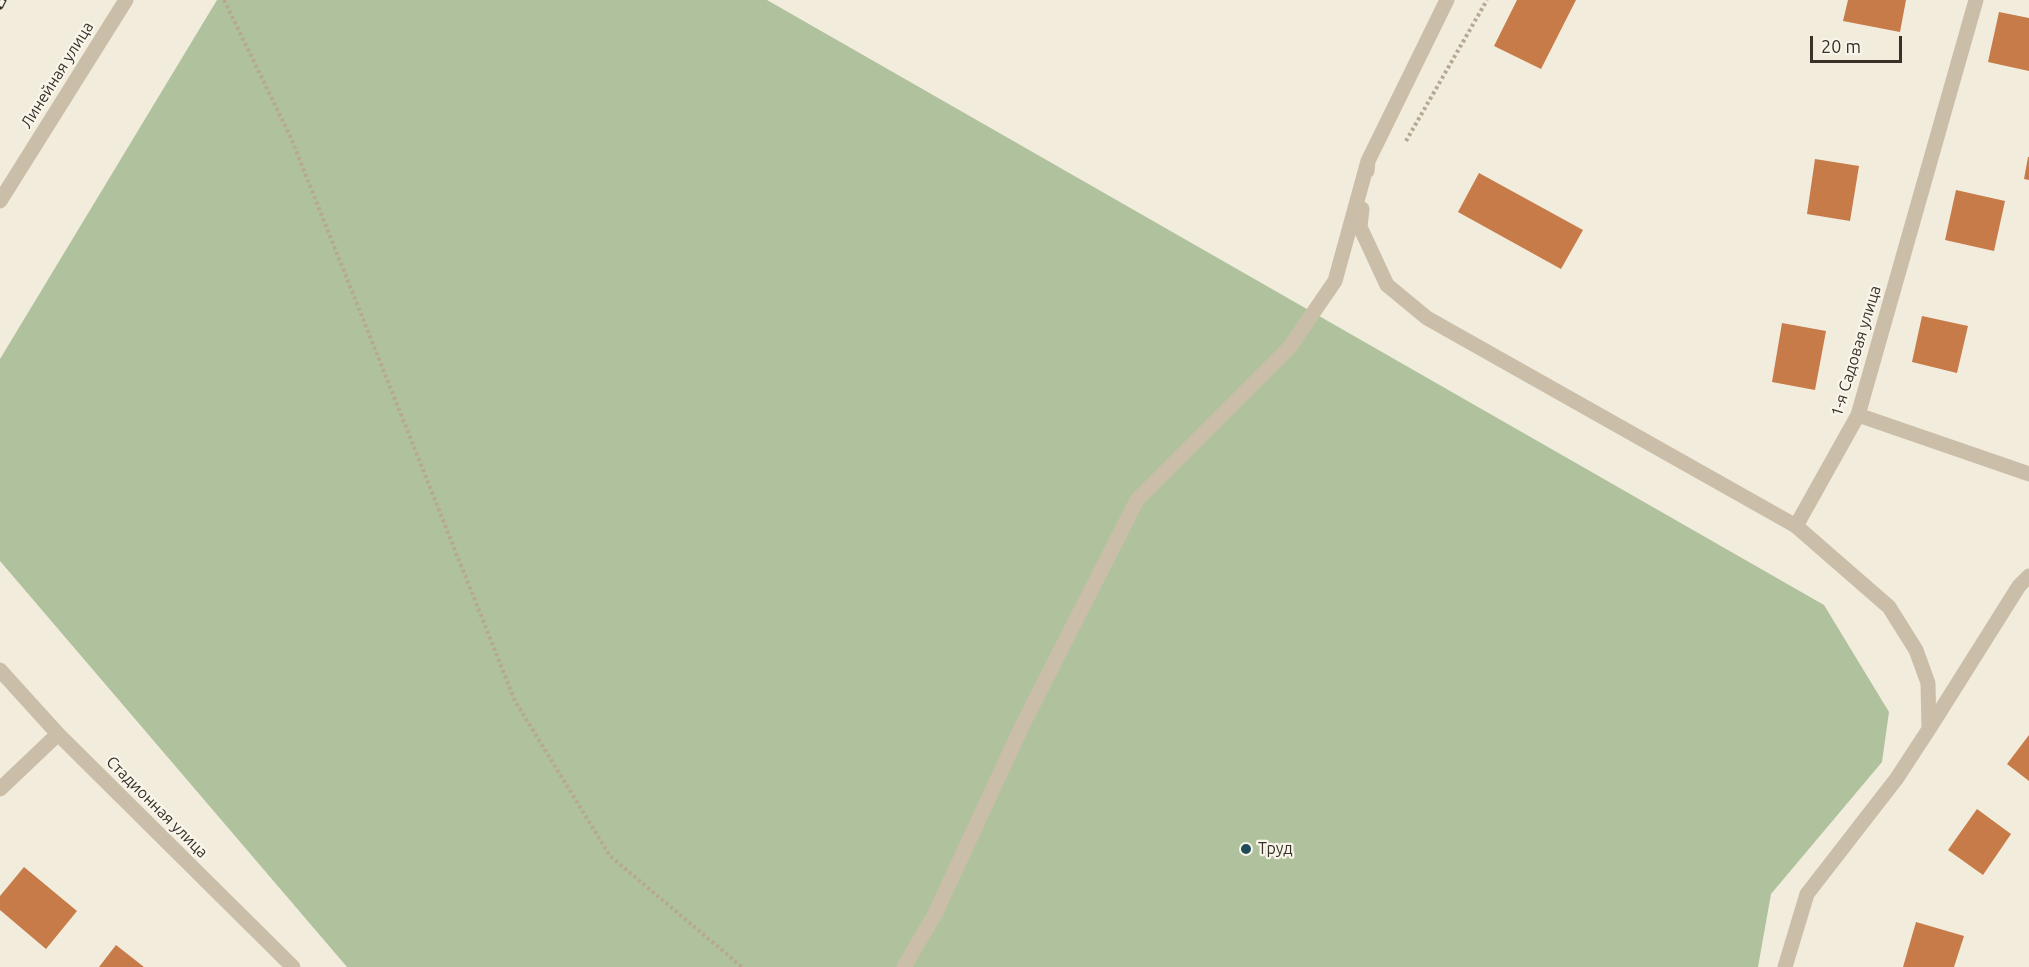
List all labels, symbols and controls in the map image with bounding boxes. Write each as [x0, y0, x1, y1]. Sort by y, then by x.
street label: Линейная улица [17, 18, 97, 132]
scale bar [1813, 24, 1904, 62]
text: 20 m [1821, 36, 1861, 56]
street label: 1-я Садовая улица [1827, 283, 1885, 419]
street label: Стадионная улица [102, 752, 212, 862]
place label: Труд [1258, 839, 1293, 859]
marker: Труд [1239, 842, 1253, 856]

